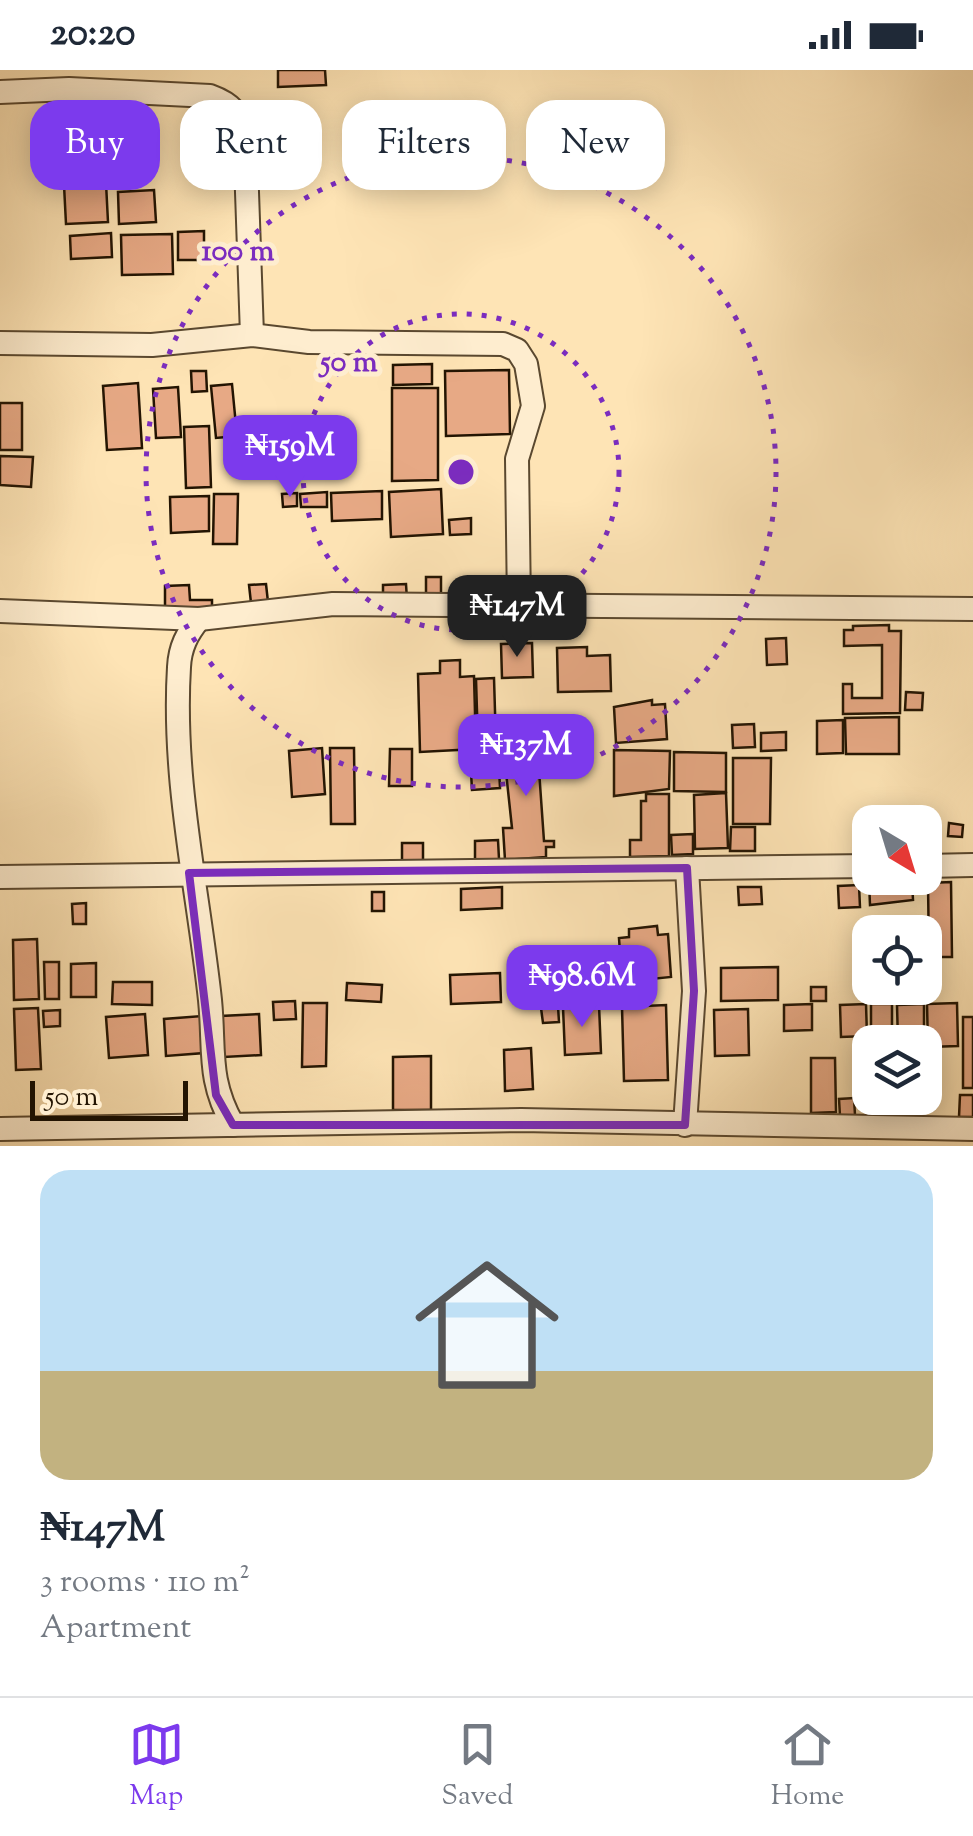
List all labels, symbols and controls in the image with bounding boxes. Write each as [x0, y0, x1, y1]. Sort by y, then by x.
text: 20:20 [50, 8, 135, 62]
chip: Buy [30, 100, 160, 190]
chip: Rent [180, 100, 322, 190]
chip: Filters [342, 100, 506, 190]
chip: New [526, 100, 665, 190]
text: 100 m [202, 231, 275, 274]
text: 50 m [318, 342, 378, 385]
pin: ₦159M [220, 415, 360, 500]
text: ₦159M [245, 424, 335, 470]
centre of rings [443, 454, 479, 490]
pin: ₦147M [447, 575, 587, 660]
text: ₦147M [469, 584, 565, 630]
pin: ₦137M [456, 714, 596, 799]
text: ₦137M [480, 723, 572, 769]
north arrow [852, 805, 942, 895]
map controls [852, 805, 942, 1115]
button: locate [852, 915, 942, 1005]
pin: ₦98.6M [501, 945, 663, 1030]
text: ₦98.6M [528, 954, 636, 1000]
button: layers [852, 1025, 942, 1115]
scale bar [30, 1076, 188, 1120]
text: 50 m [45, 1078, 99, 1118]
icon: home [397, 1235, 577, 1415]
text: ₦147M [40, 1500, 165, 1560]
text: 3 rooms · 110 m² [40, 1560, 250, 1606]
text: Apartment [40, 1606, 191, 1652]
tab: Map [129, 1717, 184, 1817]
tab: Saved [441, 1717, 513, 1817]
tab: Home [771, 1717, 844, 1817]

